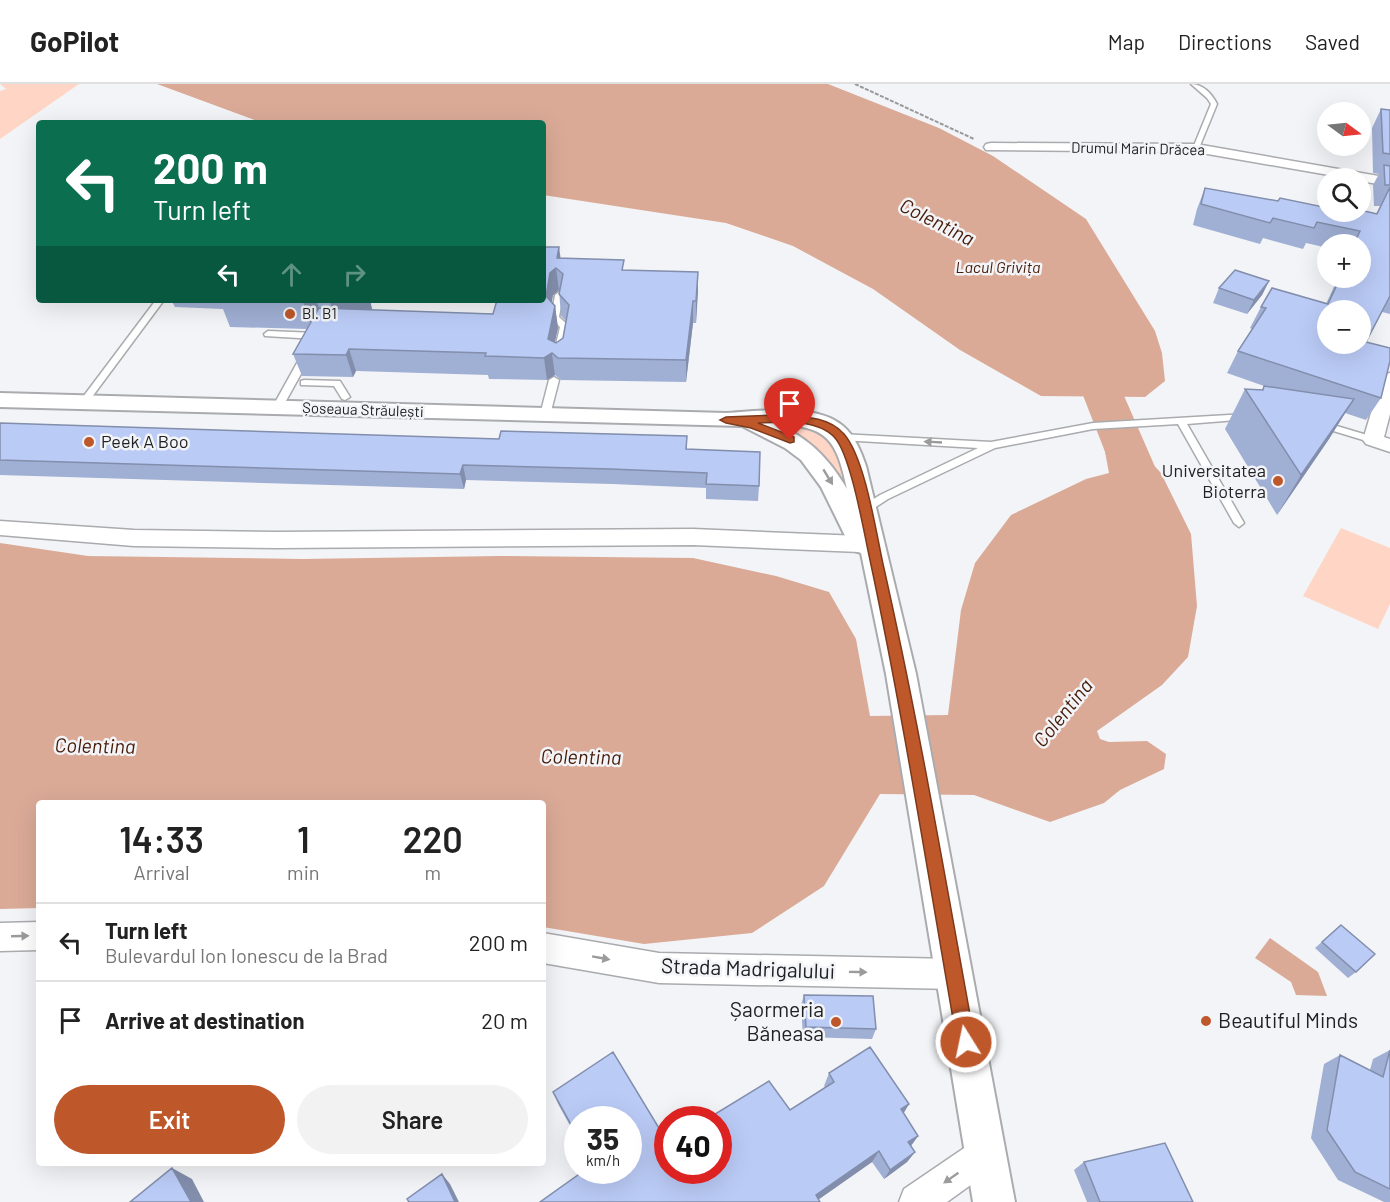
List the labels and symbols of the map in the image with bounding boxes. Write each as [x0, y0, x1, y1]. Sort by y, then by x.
north arrow [1317, 102, 1371, 156]
street label: Drumul Marin Drăcea [1071, 138, 1205, 158]
water label: Colentina [896, 192, 979, 250]
water label: Lacul Grivița [956, 257, 1040, 276]
place label: Bl. B1 [302, 304, 337, 322]
marker: Bl. B1 [283, 307, 297, 321]
pin [764, 378, 815, 440]
street label: Șoseaua Străulești [302, 398, 424, 420]
place label: Peek A Boo [101, 430, 189, 452]
marker: Peek A Boo [82, 435, 96, 449]
one-way arrow [924, 438, 943, 447]
place label: Universitatea Bioterra [1162, 459, 1266, 502]
one-way arrow [822, 469, 833, 485]
marker: Universitatea Bioterra [1271, 474, 1285, 488]
water label: Colentina [1028, 673, 1097, 751]
water label: Colentina [54, 732, 136, 758]
water label: Colentina [540, 743, 622, 769]
one-way arrow [10, 931, 29, 941]
street label: Strada Madrigalului [660, 952, 836, 983]
one-way arrow [591, 954, 610, 963]
one-way arrow [848, 968, 867, 977]
place label: Șaormeria Băneasa [730, 996, 824, 1045]
place label: Beautiful Minds [1218, 1007, 1358, 1032]
position arrow [934, 1010, 998, 1074]
marker: Beautiful Minds [1199, 1014, 1213, 1028]
marker: Șaormeria Băneasa [829, 1015, 843, 1029]
speed limit sign: 40 [654, 1106, 732, 1184]
one-way arrow [944, 1172, 960, 1184]

